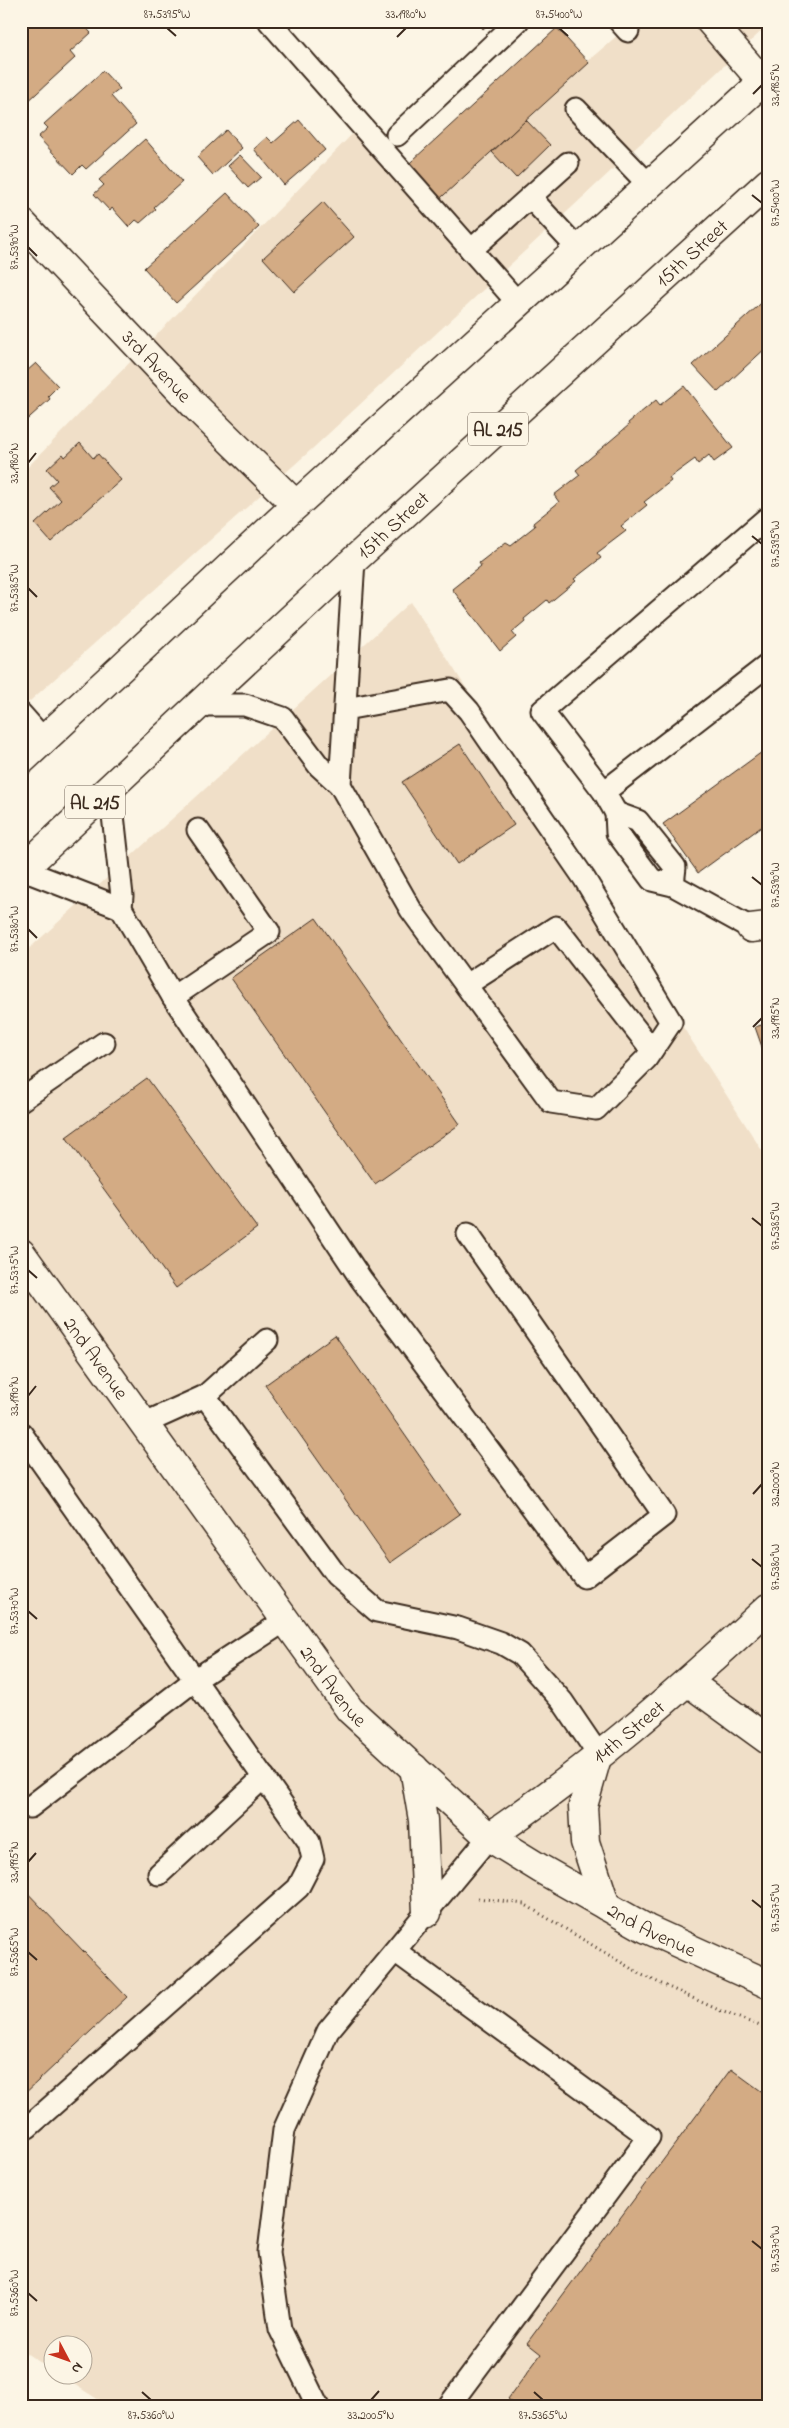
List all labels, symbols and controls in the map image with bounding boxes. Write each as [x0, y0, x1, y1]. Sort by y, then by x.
text: 87.5395°W [144, 6, 190, 24]
text: 33.1980°N [386, 6, 426, 24]
text: 87.5400°W [536, 6, 582, 24]
text: 33.1985°N [767, 64, 785, 106]
text: 87.5400°W [767, 180, 785, 226]
street label: 15th Street [650, 214, 736, 295]
text: 87.5390°W [6, 224, 24, 270]
street label: 3rd Avenue [114, 325, 197, 410]
road number: AL 215 [468, 412, 528, 446]
text: 33.1980°N [6, 443, 24, 483]
street label: 15th Street [352, 486, 437, 567]
text: 87.5395°W [767, 521, 785, 567]
text: 87.5385°W [6, 564, 24, 612]
road number: AL 215 [65, 786, 125, 819]
text: 87.5390°W [767, 862, 785, 908]
text: 87.5380°W [6, 906, 24, 952]
text: 33.1995°N [767, 997, 785, 1039]
text: 87.5385°W [767, 1202, 785, 1250]
text: 87.5375°W [6, 1246, 24, 1294]
street label: 2nd Avenue [55, 1312, 134, 1407]
text: 33.1990°N [6, 1376, 24, 1416]
text: 33.2000°N [767, 1461, 785, 1507]
text: 87.5380°W [767, 1544, 785, 1590]
text: 87.5370°W [6, 1588, 24, 1634]
street label: 2nd Avenue [291, 1640, 372, 1735]
street label: 14th Street [588, 1694, 673, 1772]
text: 33.1995°N [6, 1841, 24, 1883]
text: 87.5375°W [767, 1884, 785, 1932]
street label: 2nd Avenue [601, 1897, 700, 1966]
text: 87.5365°W [6, 1928, 24, 1976]
text: 87.5370°W [767, 2226, 785, 2272]
text: 87.5360°W [6, 2270, 24, 2316]
north arrow [42, 2336, 92, 2386]
text: N [66, 2357, 88, 2378]
text: 87.5360°W [128, 2407, 174, 2425]
text: 33.2005°N [348, 2407, 394, 2425]
text: 87.5365°W [519, 2407, 567, 2425]

